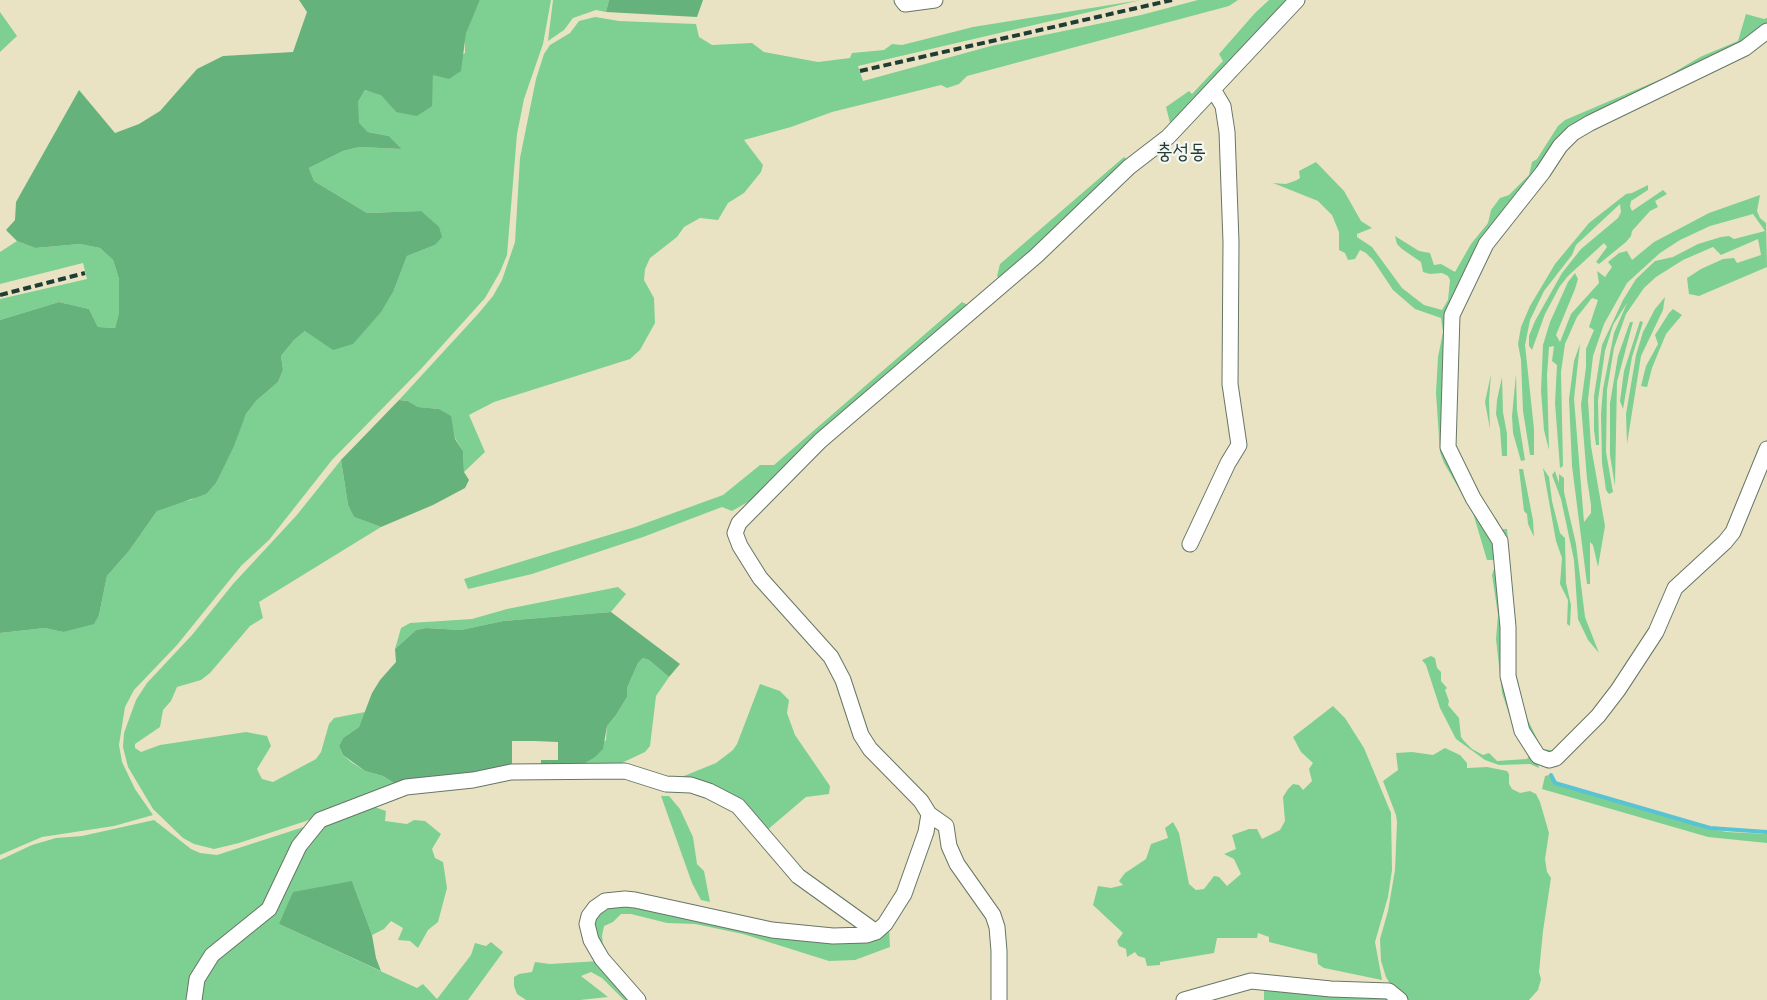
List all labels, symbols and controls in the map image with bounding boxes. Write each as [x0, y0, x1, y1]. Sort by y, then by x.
district label: 충성동 [1156, 139, 1206, 165]

